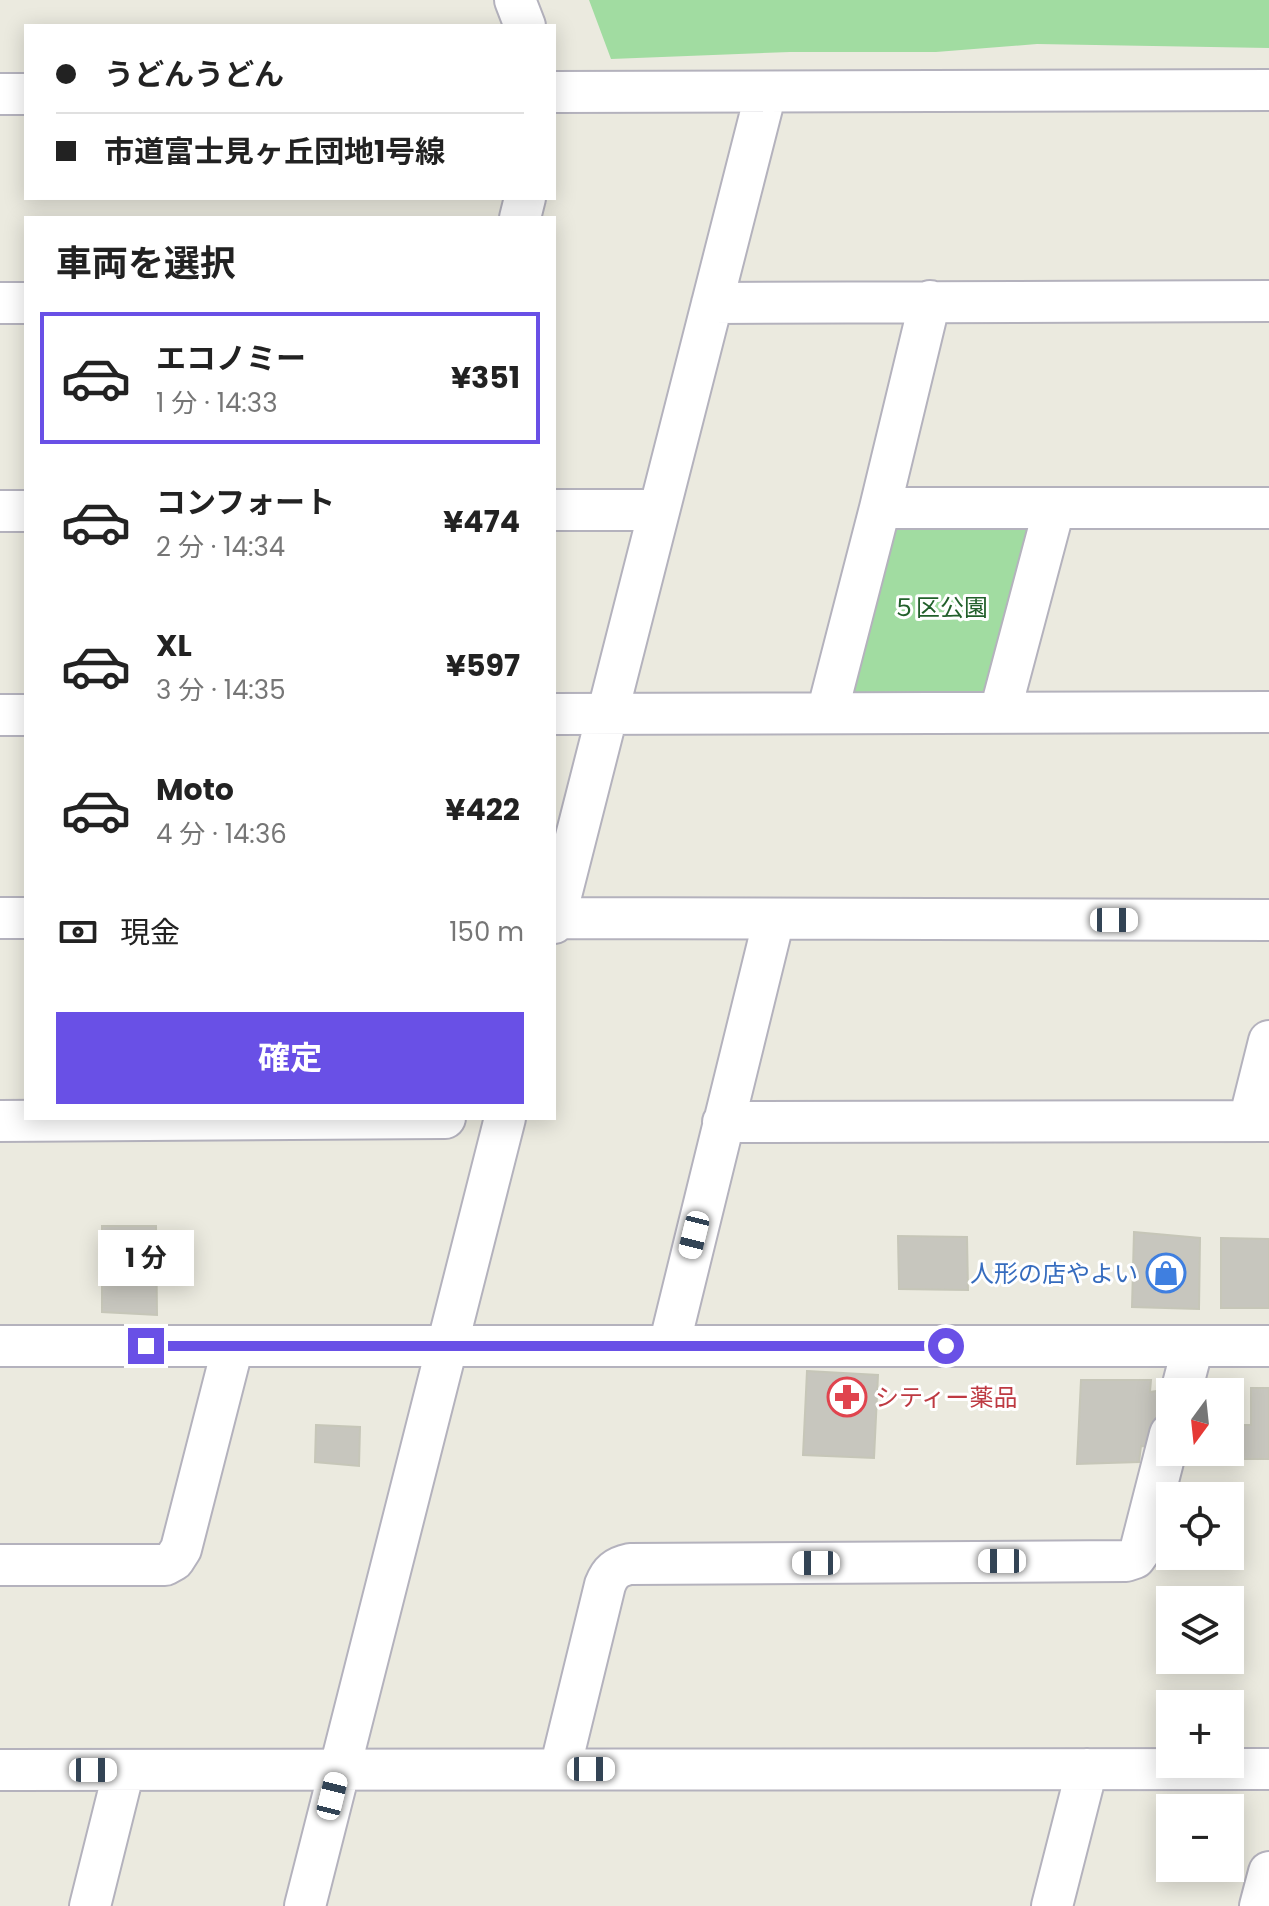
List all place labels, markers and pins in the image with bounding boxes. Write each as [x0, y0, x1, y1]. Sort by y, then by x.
shop icon: 人形の店やよい [1145, 1252, 1187, 1294]
place label: 人形の店やよい [970, 1257, 1138, 1290]
pharmacy icon: シティー薬品 [826, 1376, 868, 1418]
place label: シティー薬品 [875, 1381, 1018, 1414]

